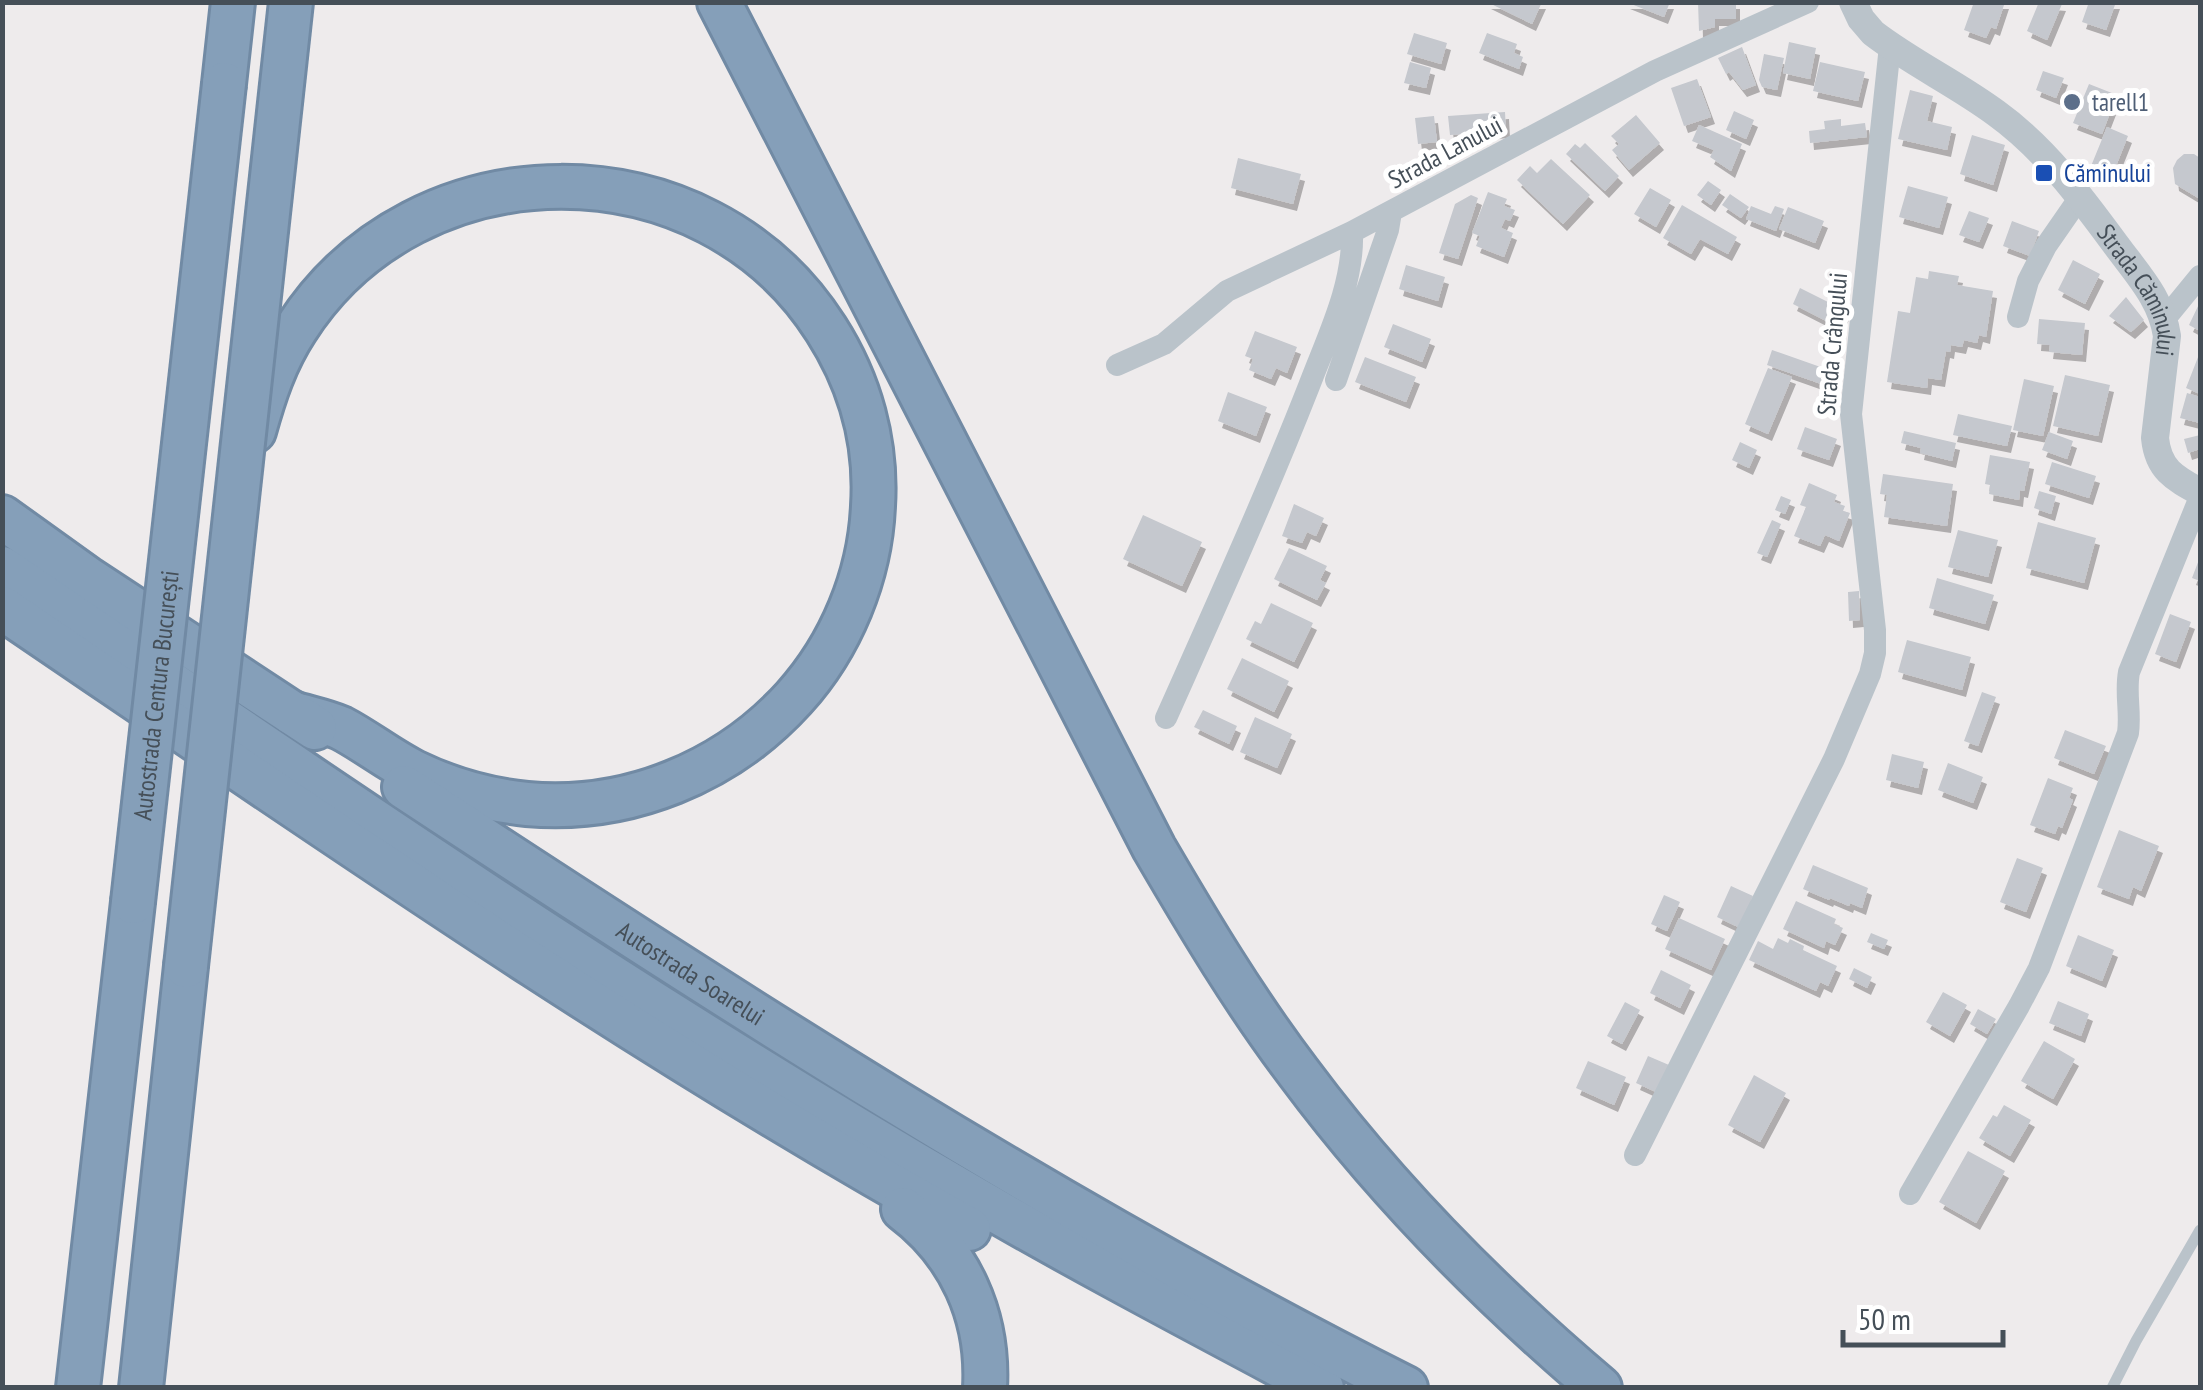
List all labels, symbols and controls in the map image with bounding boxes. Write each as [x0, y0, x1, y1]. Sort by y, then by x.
place label: tarell1 [2092, 86, 2149, 118]
marker: tarell1 [2061, 91, 2083, 113]
street label: Strada Lanului [1383, 109, 1507, 195]
place label: Căminului [2064, 157, 2151, 189]
marker: Căminului [2033, 162, 2055, 184]
street label: Strada Căminului [2090, 218, 2183, 358]
street label: Strada Crângului [1810, 271, 1854, 417]
street label: Autostrada Centura București [126, 569, 186, 822]
street label: Autostrada Soarelui [611, 914, 771, 1032]
scale bar [1843, 1285, 2003, 1347]
text: 50 m [1858, 1299, 1911, 1338]

